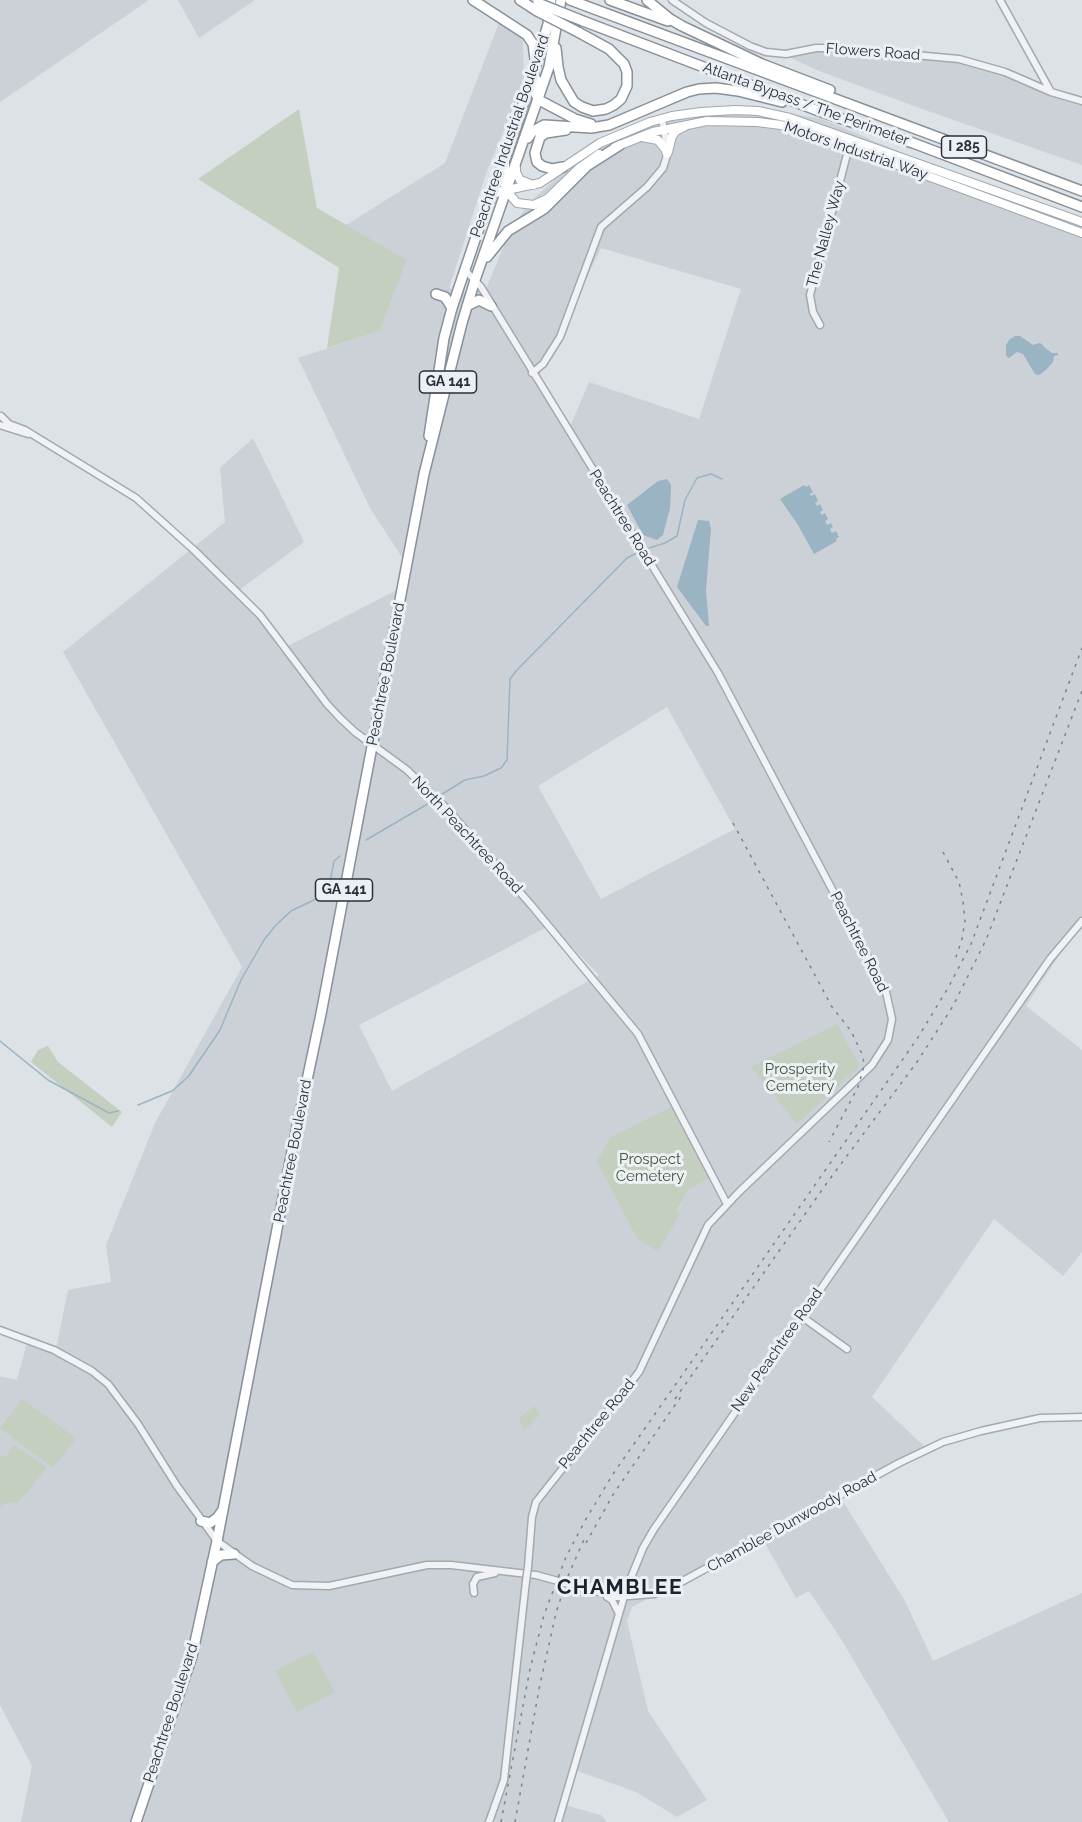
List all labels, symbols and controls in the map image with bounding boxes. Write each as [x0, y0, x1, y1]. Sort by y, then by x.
street label: Peachtree Industrial Boulevard [467, 32, 553, 240]
street label: Flowers Road [825, 40, 921, 64]
street label: Atlanta Bypass / The Perimeter [701, 58, 911, 150]
street label: Motors Industrial Way [782, 118, 930, 184]
road number: I 285 [942, 136, 986, 158]
street label: The Nalley Way [803, 179, 849, 289]
road number: GA 141 [420, 371, 476, 393]
street label: Peachtree Road [585, 466, 659, 570]
street label: Peachtree Boulevard [363, 601, 409, 747]
street label: North Peachtree Road [408, 773, 526, 897]
road number: GA 141 [316, 879, 372, 901]
street label: Peachtree Road [826, 889, 892, 995]
park label: Prosperity Cemetery [765, 1060, 835, 1095]
street label: Peachtree Boulevard [270, 1078, 316, 1224]
park label: Prospect Cemetery [616, 1150, 684, 1185]
street label: New Peachtree Road [728, 1285, 826, 1415]
street label: Peachtree Road [555, 1375, 639, 1473]
street label: Chamblee Dunwoody Road [704, 1468, 880, 1576]
district label: CHAMBLEE [557, 1575, 683, 1601]
street label: Peachtree Boulevard [140, 1641, 202, 1785]

